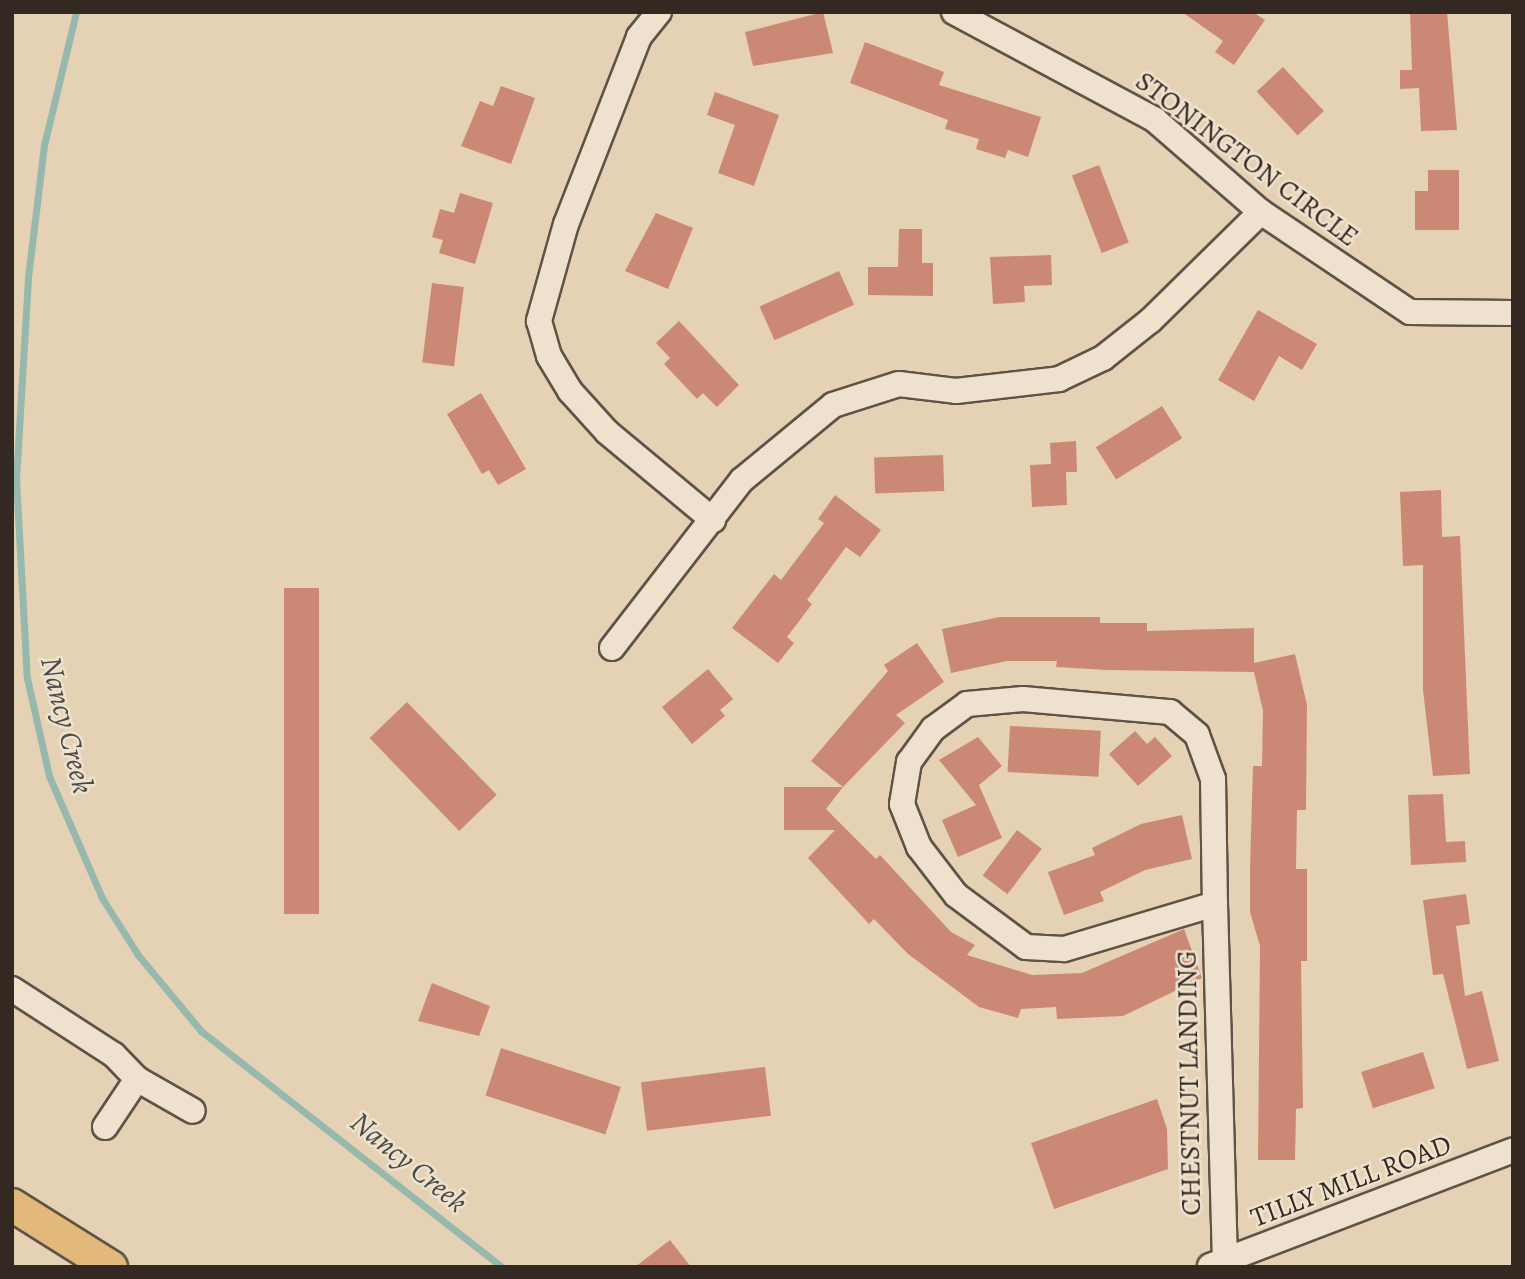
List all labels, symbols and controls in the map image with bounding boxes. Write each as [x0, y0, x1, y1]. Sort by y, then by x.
street label: STONINGTON CIRCLE [1129, 64, 1365, 254]
water label: Nancy Creek [33, 653, 101, 797]
street label: CHESTNUT LANDING [1170, 950, 1208, 1216]
water label: Nancy Creek [343, 1104, 475, 1220]
street label: TILLY MILL ROAD [1246, 1127, 1456, 1235]

